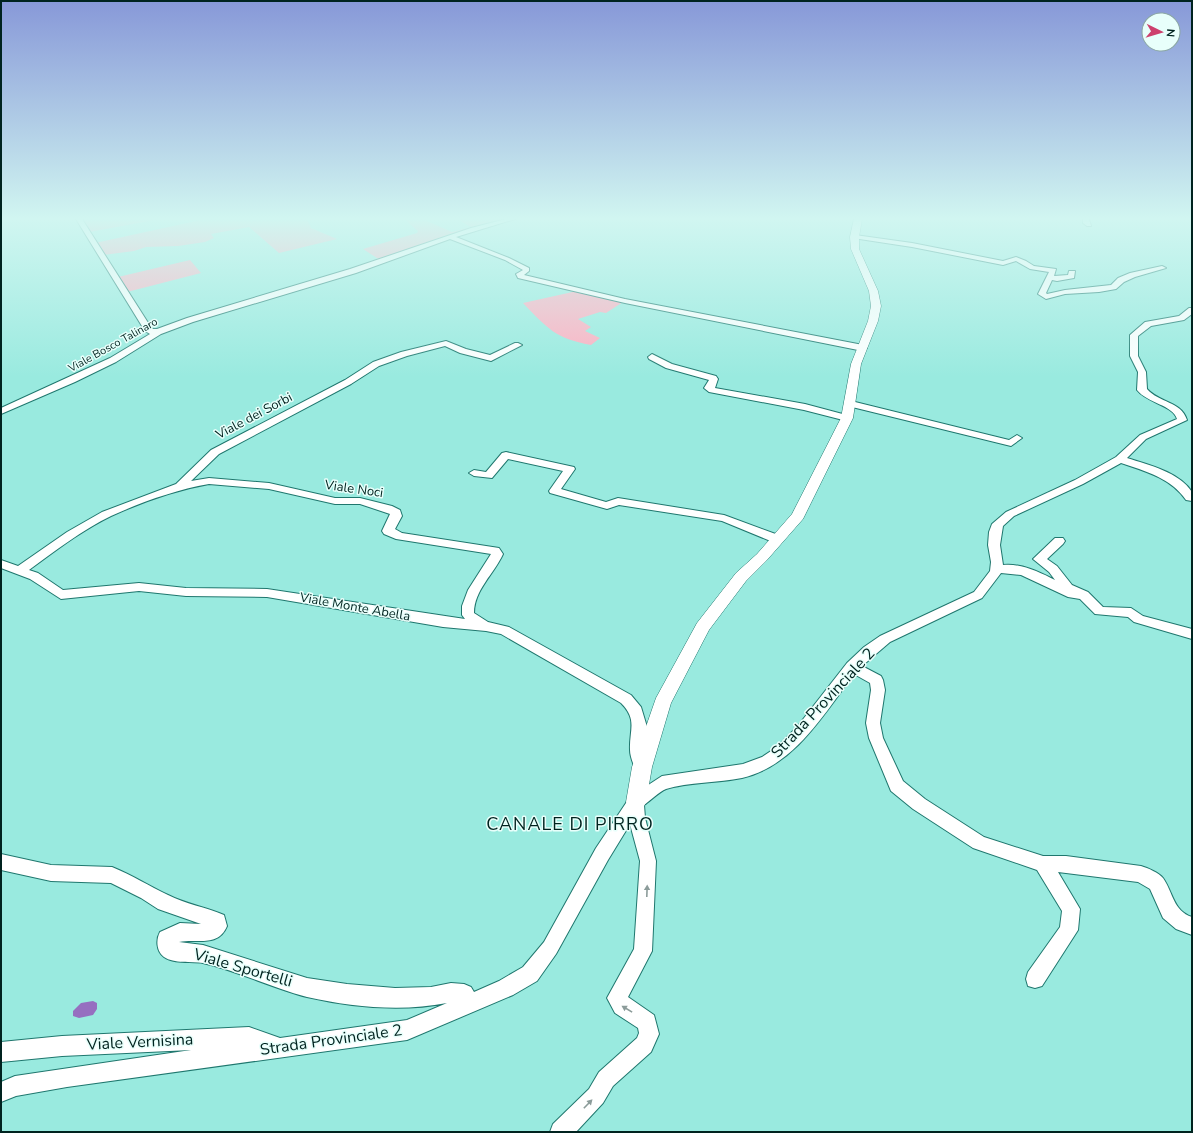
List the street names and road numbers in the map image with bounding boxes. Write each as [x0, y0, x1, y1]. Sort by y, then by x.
street label: Viale Bosco Talinaro [65, 314, 160, 376]
street label: Viale dei Sorbi [212, 388, 295, 444]
street label: Viale Noci [323, 476, 384, 502]
street label: Viale Monte Abella [297, 588, 412, 626]
street label: Strada Provinciale 2 [766, 643, 880, 763]
street label: Viale Sportelli [190, 943, 295, 993]
street label: Strada Provinciale 2 [258, 1019, 404, 1061]
street label: Viale Vernisina [85, 1028, 194, 1056]

